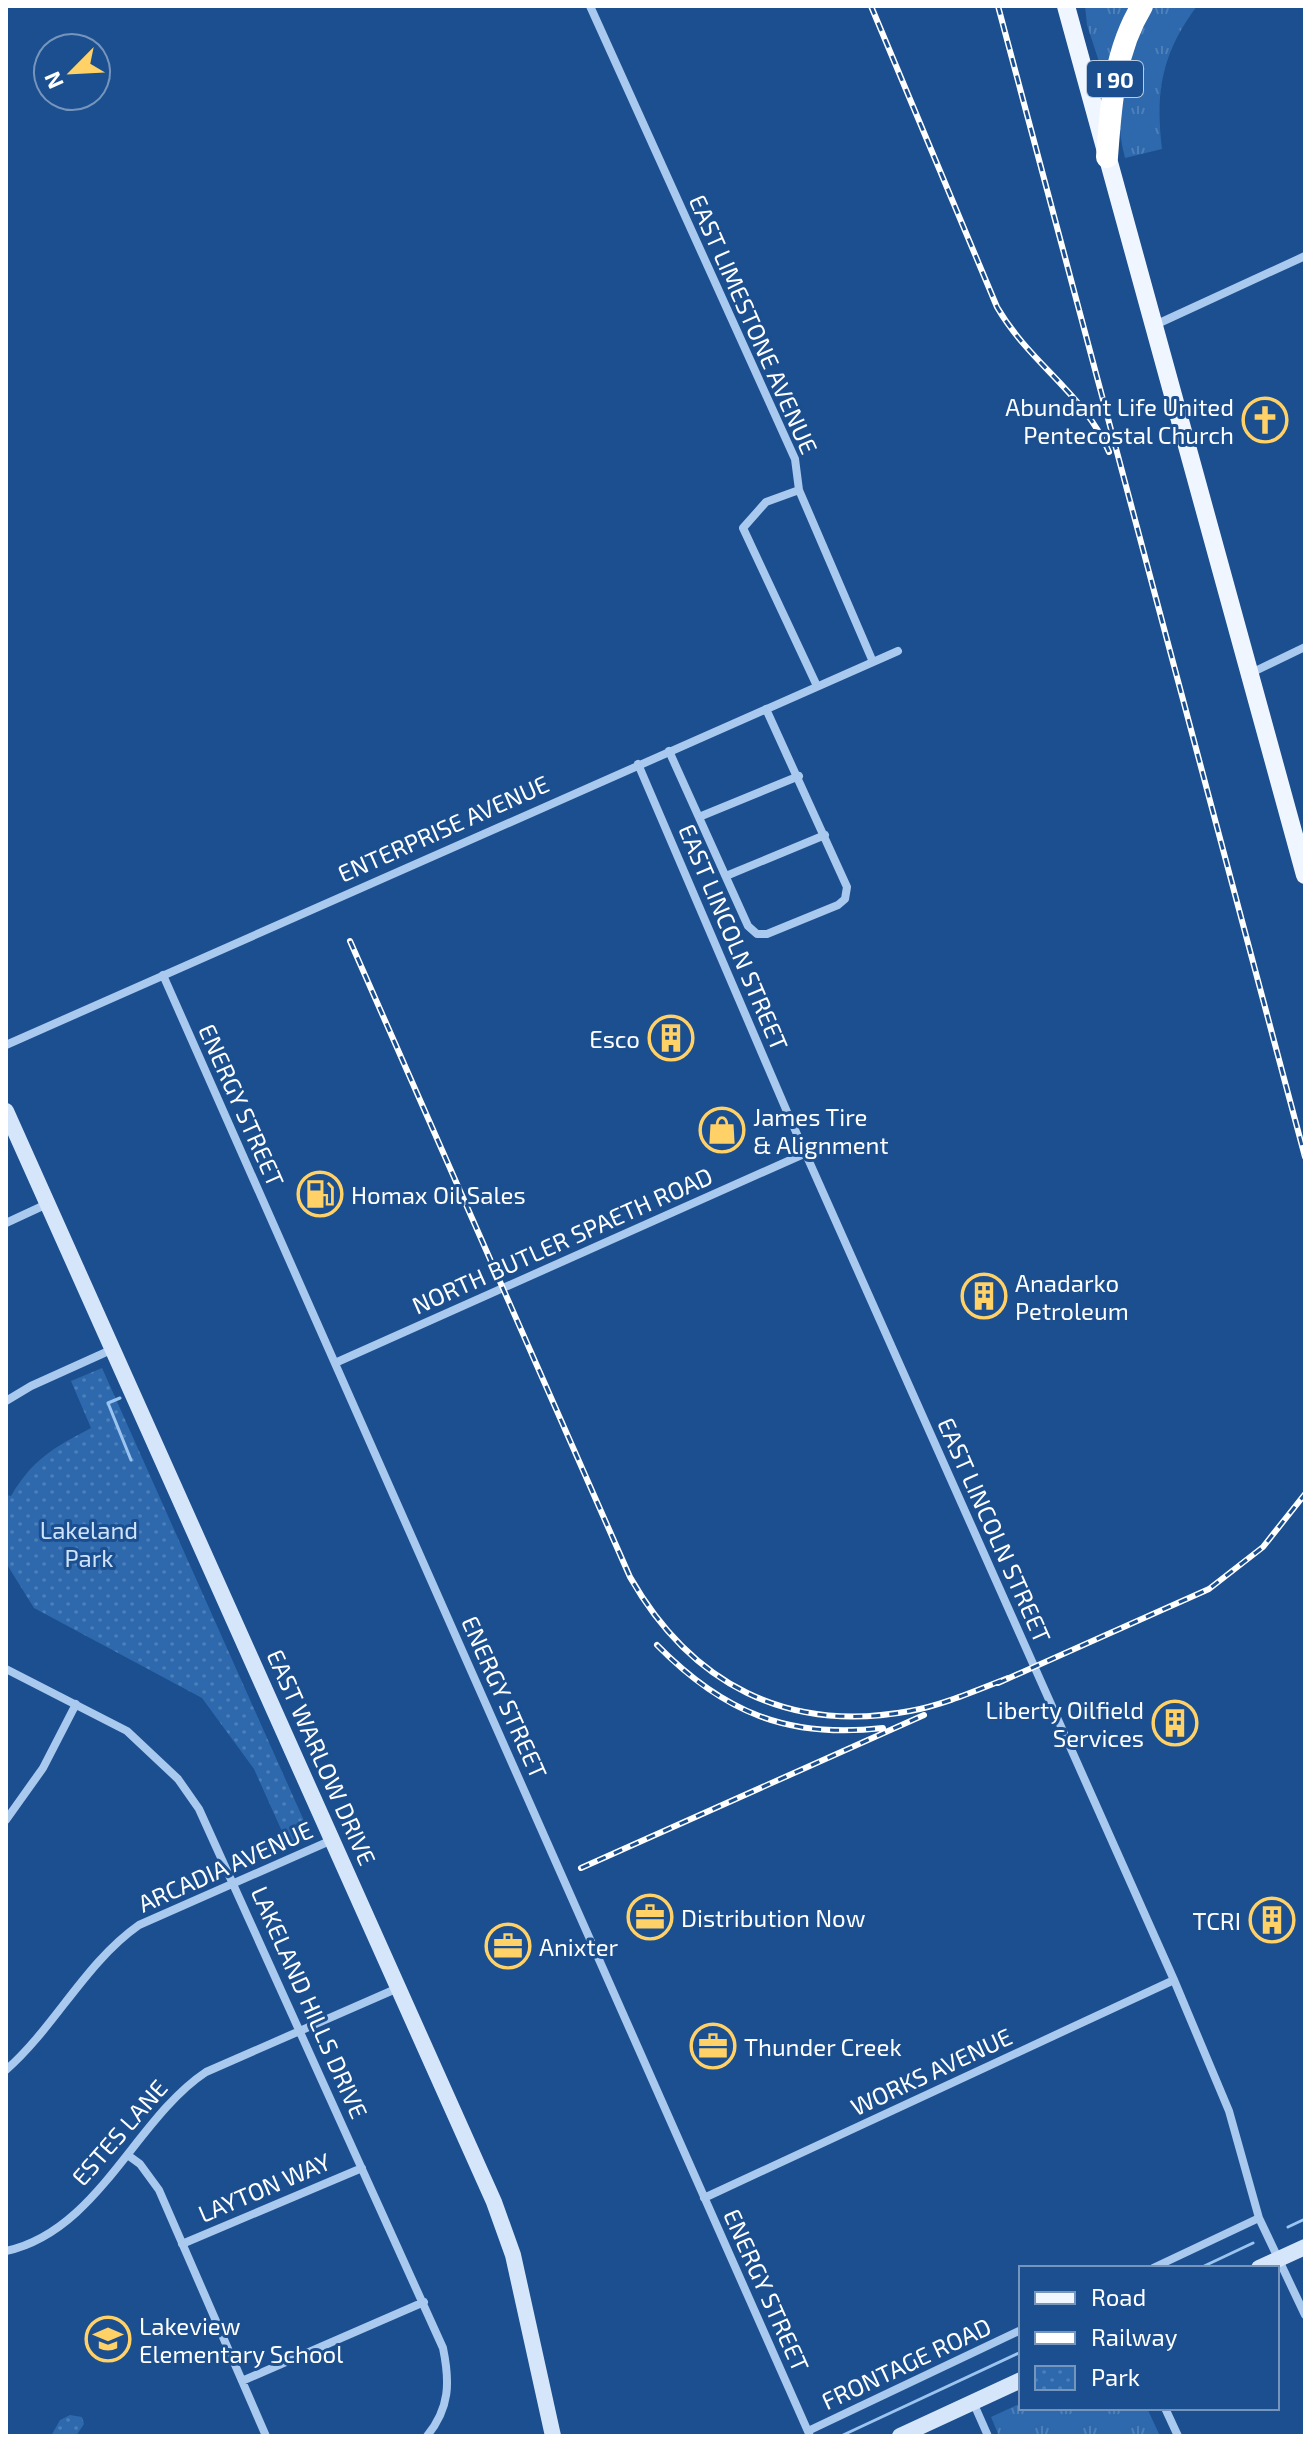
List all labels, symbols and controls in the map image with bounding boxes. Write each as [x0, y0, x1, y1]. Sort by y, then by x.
north arrow [32, 32, 112, 112]
road number: I 90 [1087, 61, 1143, 97]
text: N [38, 68, 68, 93]
street label: EAST LIMESTONE AVENUE [684, 190, 824, 458]
place label: Abundant Life United Pentecostal Church [1005, 392, 1234, 449]
church icon: Abundant Life United Pentecostal Church [1241, 396, 1289, 444]
street label: ENTERPRISE AVENUE [333, 768, 553, 888]
street label: EAST LINCOLN STREET [673, 819, 795, 1055]
building icon: Esco [647, 1014, 695, 1062]
street label: ENERGY STREET [193, 1019, 291, 1191]
place label: Esco [589, 1024, 640, 1053]
place label: James Tire & Alignment [753, 1102, 889, 1159]
shop icon: James Tire & Alignment [698, 1106, 746, 1154]
street label: NORTH BUTLER SPAETH ROAD [407, 1161, 717, 1319]
fuel station icon: Homax Oil Sales [296, 1170, 344, 1218]
place label: Homax Oil Sales [351, 1180, 526, 1209]
place label: Anadarko Petroleum [1015, 1268, 1129, 1325]
building icon: Anadarko Petroleum [960, 1272, 1008, 1320]
street label: EAST LINCOLN STREET [932, 1413, 1058, 1647]
park label: Lakeland Park [40, 1515, 138, 1572]
street label: ENERGY STREET [456, 1611, 554, 1783]
street label: EAST WARLOW DRIVE [261, 1645, 383, 1869]
place label: Liberty Oilfield Services [986, 1695, 1144, 1752]
building icon: Liberty Oilfield Services [1151, 1699, 1199, 1747]
street label: ARCADIA AVENUE [133, 1814, 317, 1918]
street label: LAKELAND HILLS DRIVE [246, 1881, 374, 2123]
office icon: Distribution Now [626, 1893, 674, 1941]
building icon: TCRI [1248, 1896, 1296, 1944]
place label: Distribution Now [681, 1903, 866, 1932]
place label: TCRI [1193, 1906, 1241, 1935]
office icon: Anixter [484, 1922, 532, 1970]
place label: Anixter [539, 1932, 619, 1961]
street label: WORKS AVENUE [846, 2021, 1016, 2121]
office icon: Thunder Creek [689, 2022, 737, 2070]
place label: Thunder Creek [744, 2032, 902, 2061]
street label: ESTES LANE [65, 2073, 173, 2191]
street label: LAYTON WAY [194, 2146, 335, 2228]
street label: ENERGY STREET [718, 2204, 816, 2376]
legend [1019, 2266, 1279, 2410]
text: Road [1091, 2282, 1146, 2311]
place label: Lakeview Elementary School [139, 2311, 343, 2368]
street label: FRONTAGE ROAD [817, 2311, 995, 2415]
school or university icon: Lakeview Elementary School [84, 2315, 132, 2363]
text: Railway [1091, 2322, 1178, 2351]
text: Park [1091, 2362, 1140, 2391]

